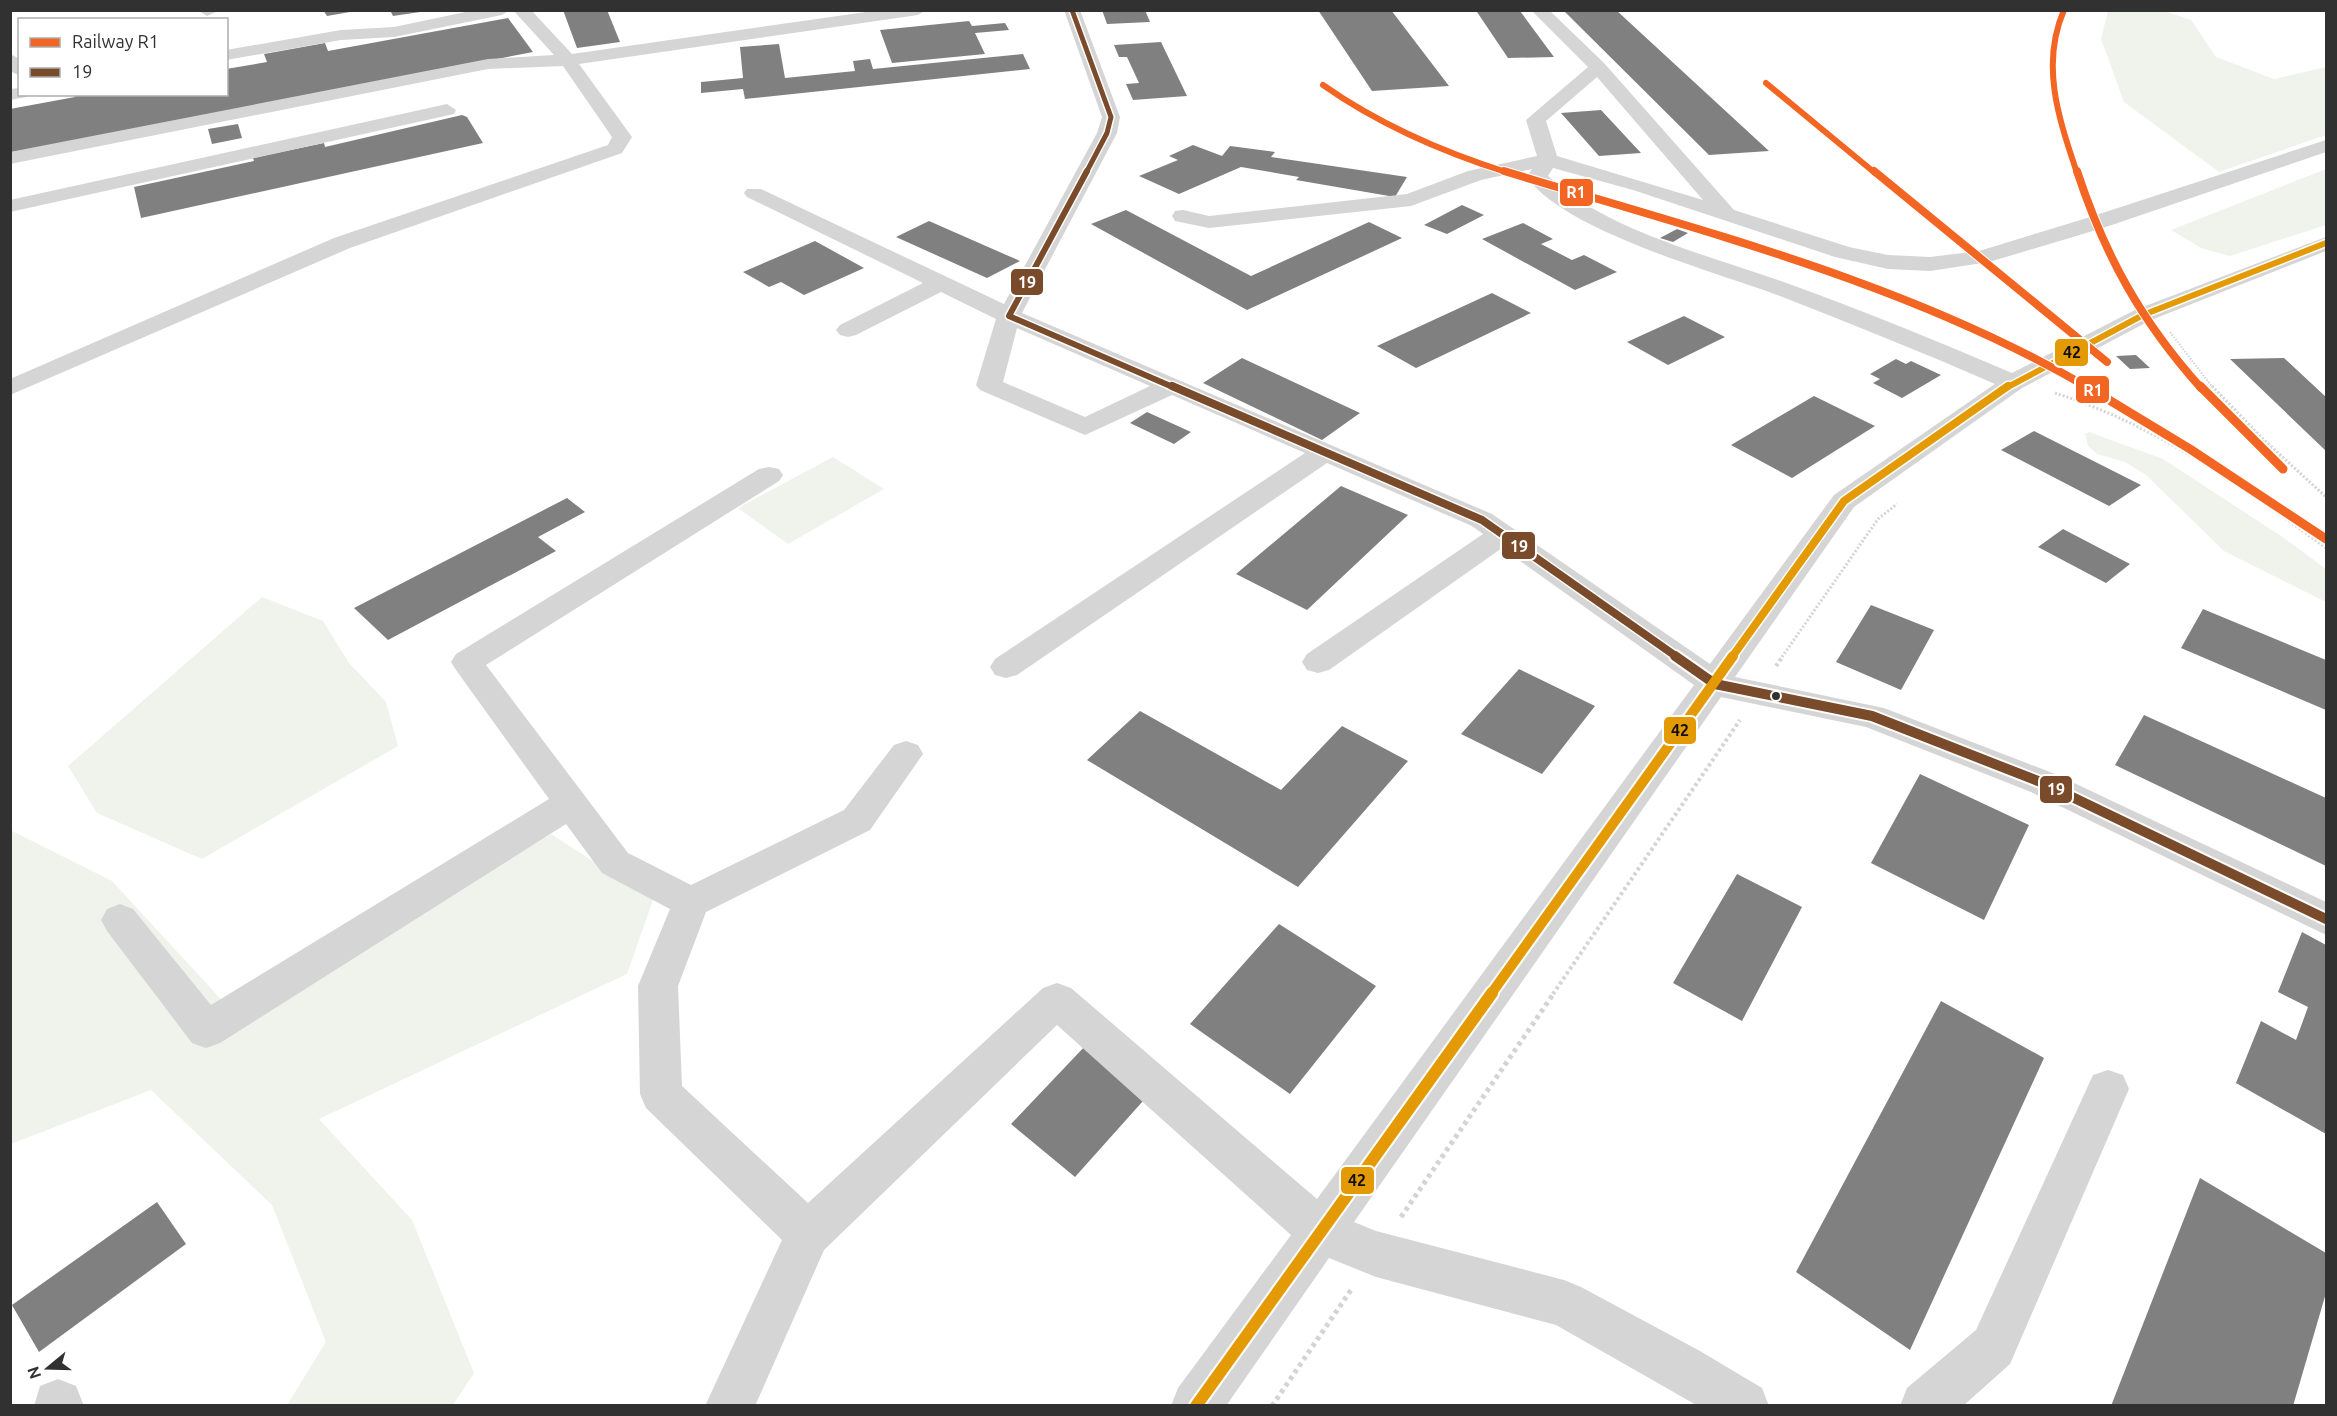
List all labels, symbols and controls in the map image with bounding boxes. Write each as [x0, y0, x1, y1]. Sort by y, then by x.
legend [18, 18, 228, 96]
text: Railway R1 [72, 31, 159, 51]
text: 19 [72, 61, 92, 81]
line badge: R1 [1559, 178, 1594, 207]
text: R1 [1566, 183, 1586, 201]
line badge: 19 [1010, 268, 1044, 296]
text: 19 [1018, 273, 1036, 291]
line badge: 42 [2054, 338, 2089, 367]
text: 42 [2063, 343, 2081, 361]
line badge: R1 [2075, 375, 2110, 404]
text: R1 [2083, 381, 2103, 399]
line badge: 19 [1501, 531, 1536, 560]
text: 19 [1510, 537, 1528, 555]
unlabelled marker [1770, 690, 1782, 702]
line badge: 42 [1663, 716, 1697, 745]
text: 42 [1671, 721, 1689, 739]
line badge: 19 [2039, 775, 2073, 804]
text: 19 [2047, 780, 2065, 798]
line badge: 42 [1340, 1166, 1375, 1195]
text: 42 [1348, 1171, 1366, 1189]
north arrow [18, 1338, 78, 1398]
text: N [23, 1364, 44, 1381]

